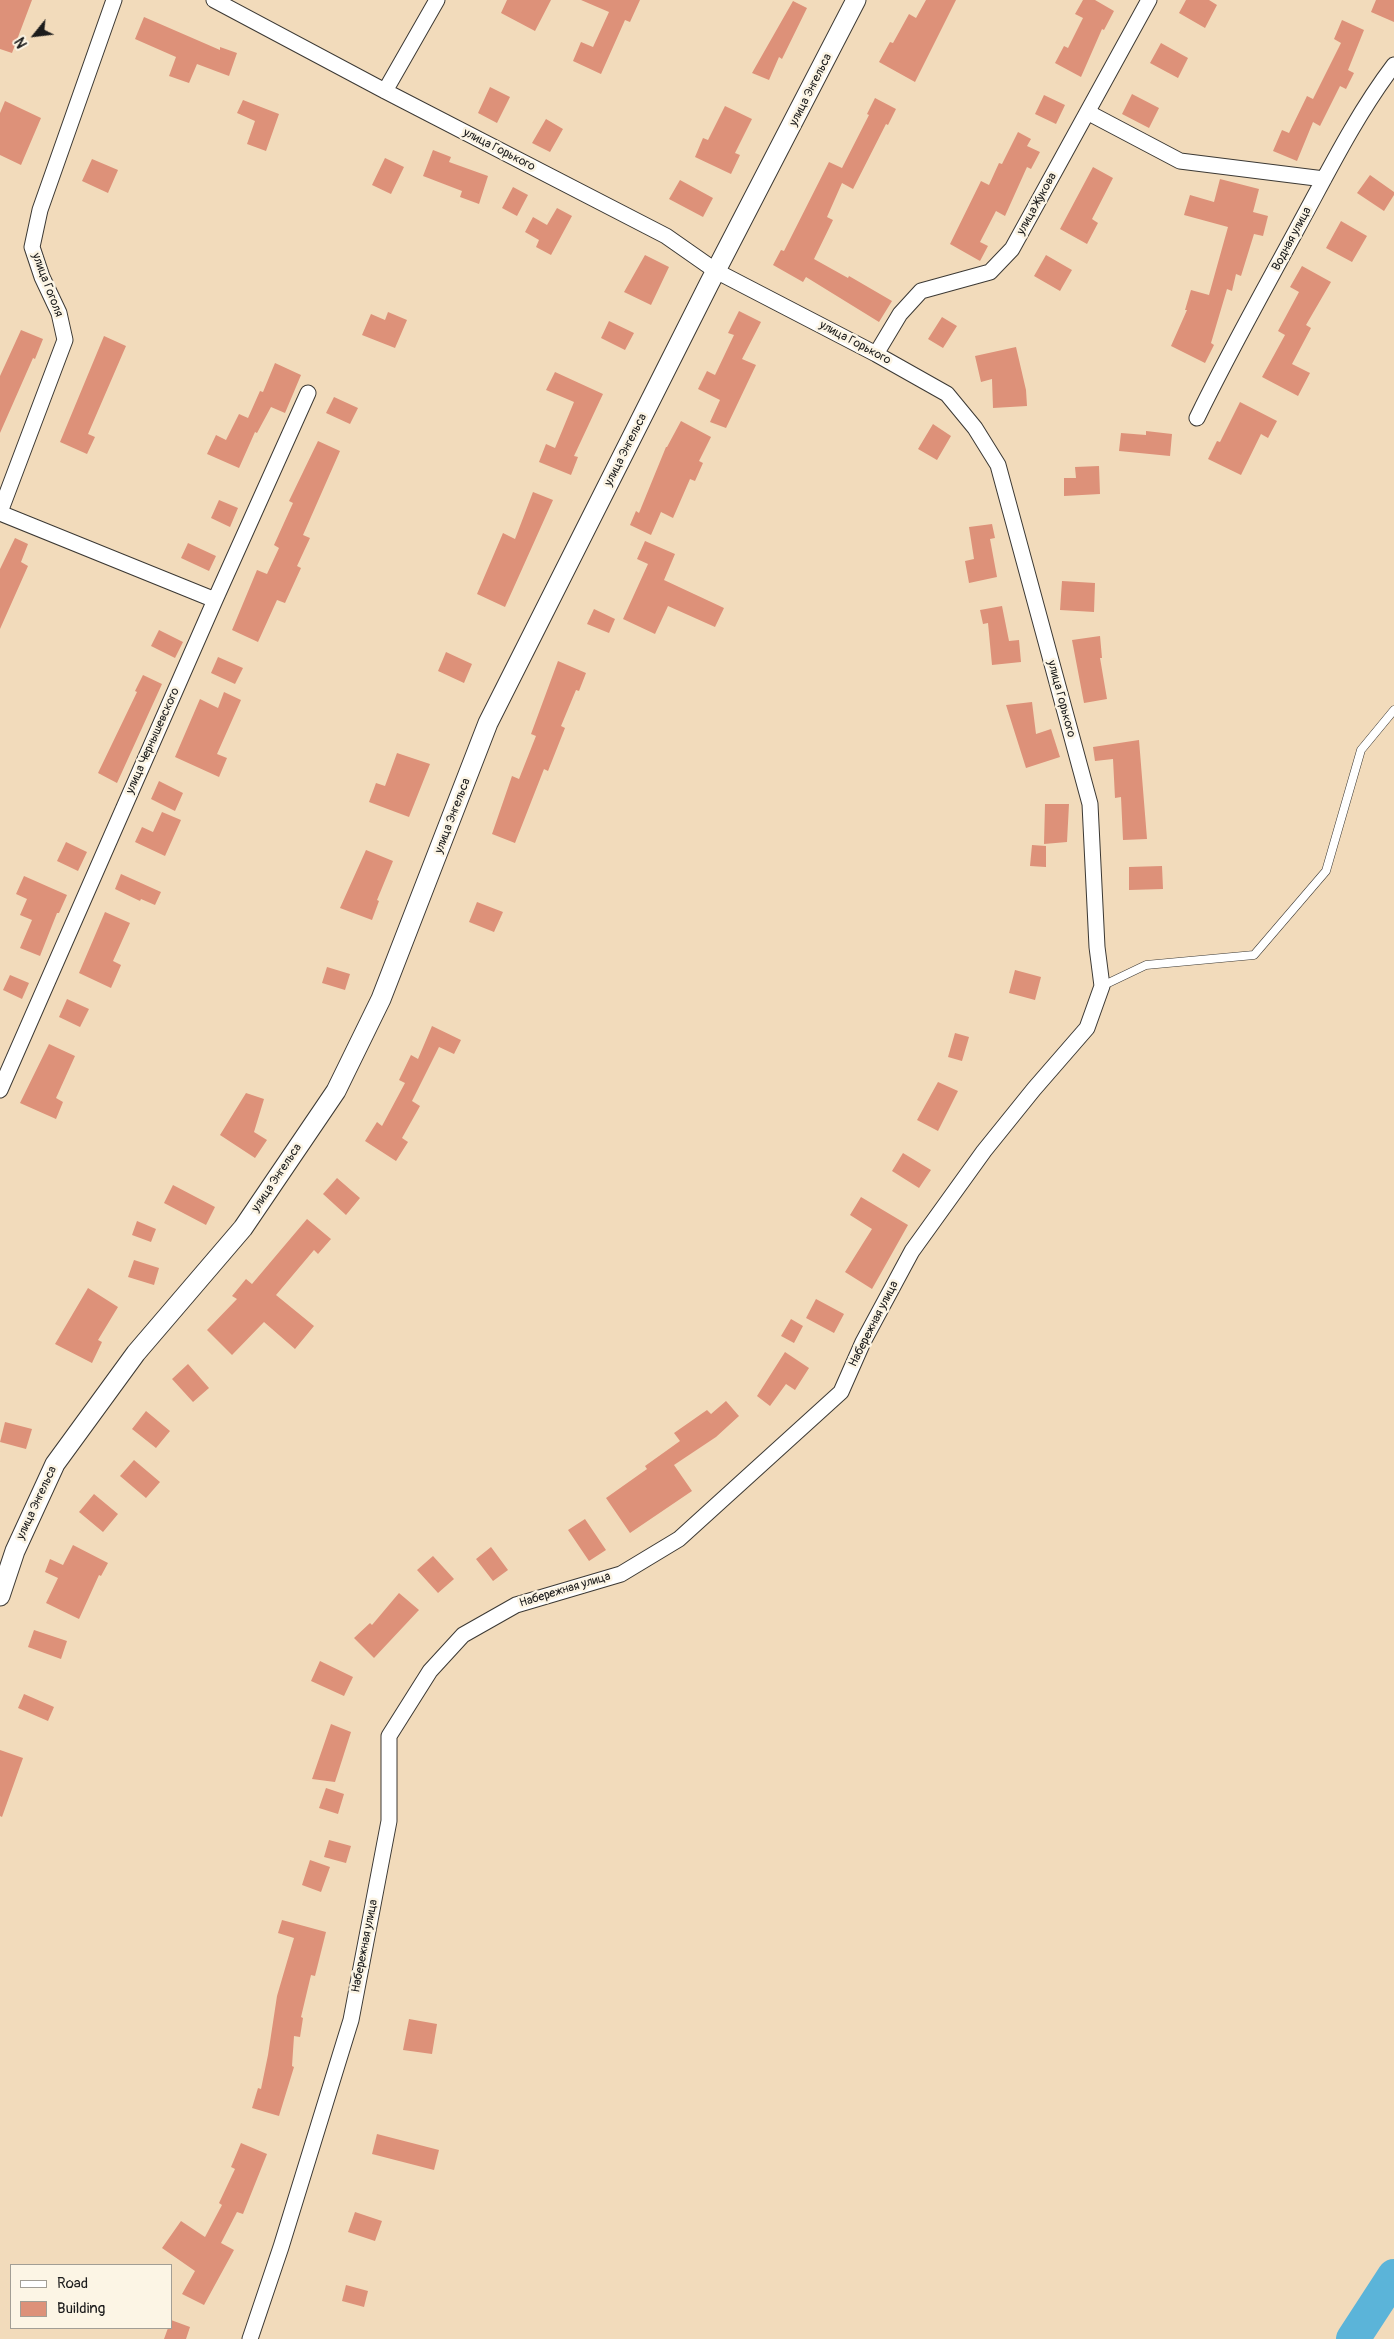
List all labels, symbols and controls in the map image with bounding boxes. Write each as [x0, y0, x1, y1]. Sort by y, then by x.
north arrow [10, 10, 60, 60]
text: N [12, 34, 31, 51]
street label: улица Энгельса [787, 51, 835, 129]
street label: улица Горького [461, 126, 537, 174]
street label: улица Жукова [1014, 170, 1060, 238]
street label: Водная улица [1269, 205, 1315, 273]
street label: улица Гоголя [28, 251, 66, 319]
street label: улица Горького [817, 318, 893, 368]
street label: улица Энгельса [602, 411, 650, 489]
street label: улица Горького [1044, 659, 1078, 739]
street label: улица Чернышевского [123, 686, 183, 796]
street label: улица Энгельса [432, 776, 474, 856]
street label: улица Энгельса [249, 1141, 305, 1215]
street label: Набережная улица [846, 1279, 902, 1369]
street label: улица Энгельса [14, 1464, 60, 1542]
street label: Набережная улица [518, 1569, 612, 1611]
street label: Набережная улица [349, 1898, 381, 1994]
legend [10, 2264, 172, 2329]
text: Road [57, 2274, 88, 2293]
text: Building [57, 2299, 105, 2318]

